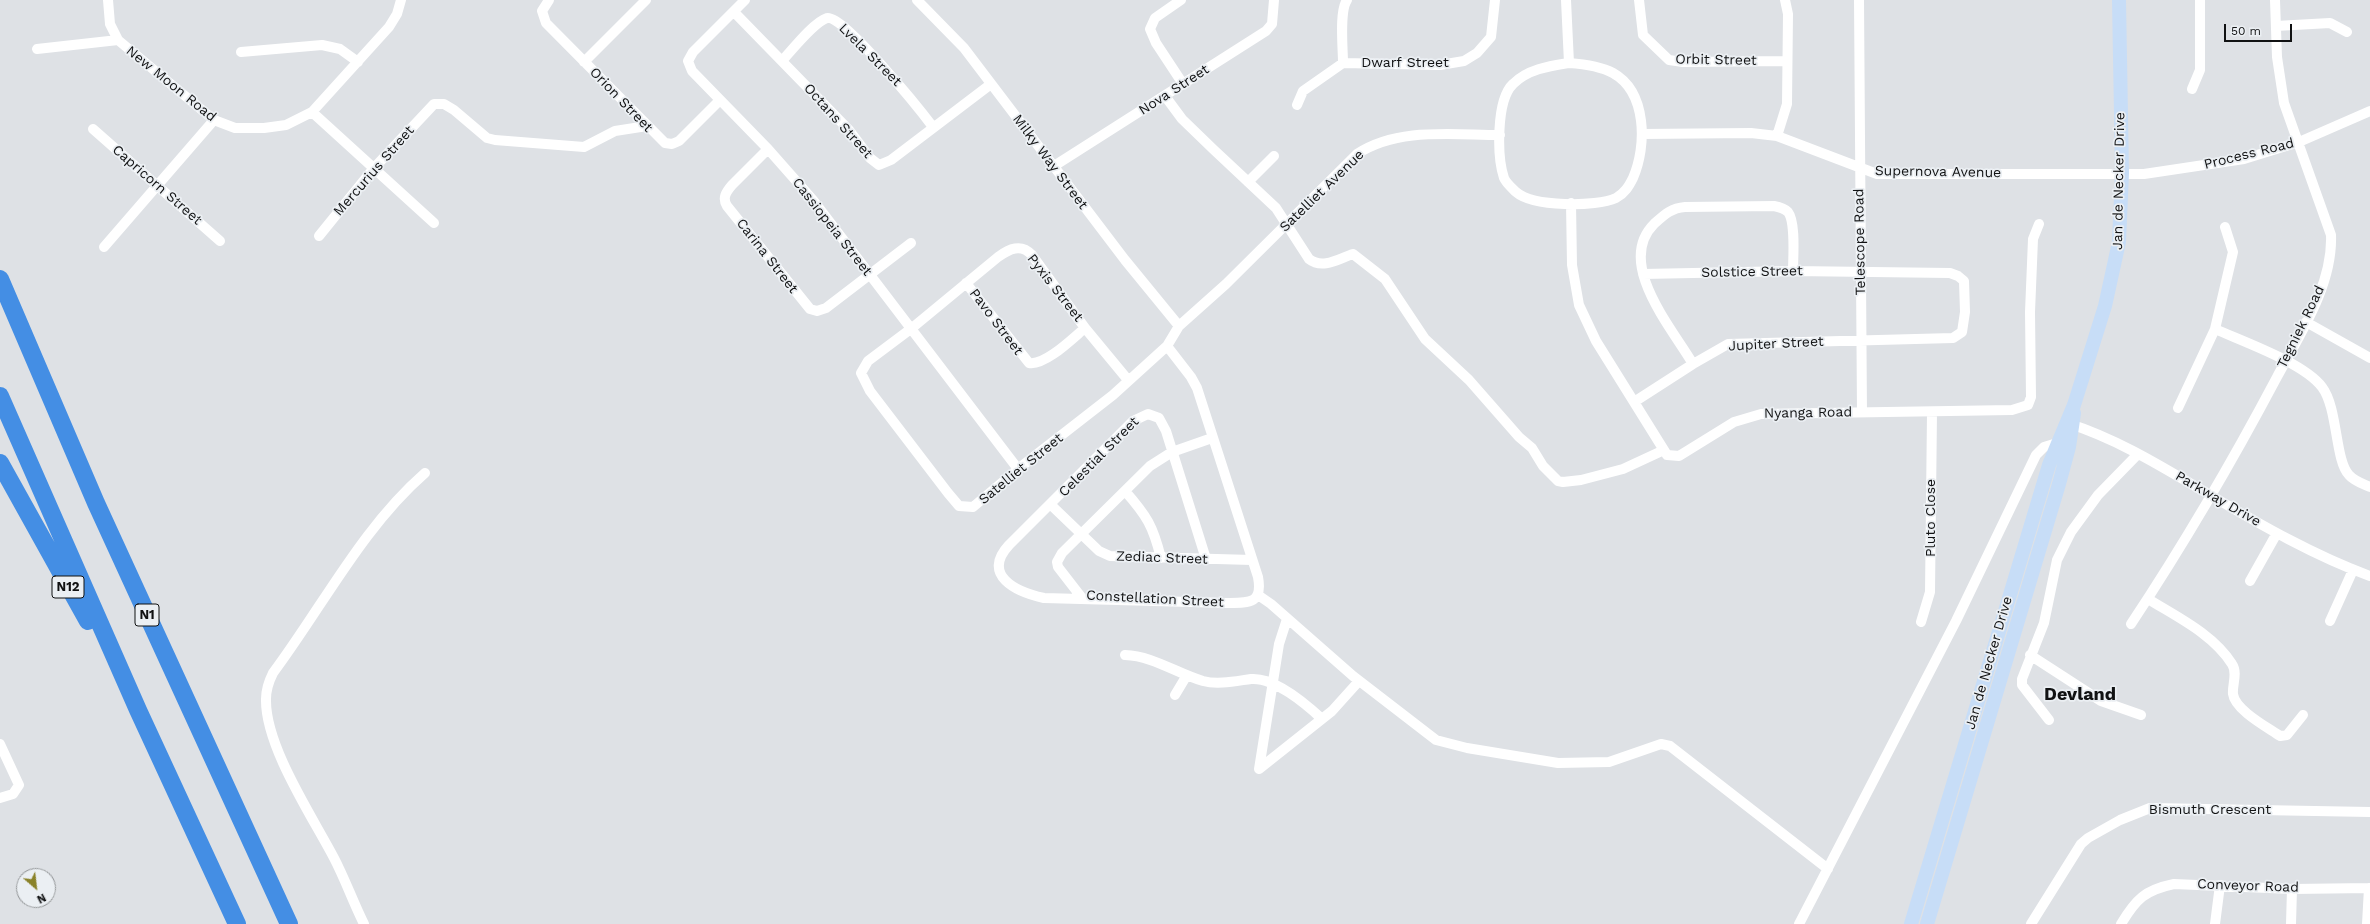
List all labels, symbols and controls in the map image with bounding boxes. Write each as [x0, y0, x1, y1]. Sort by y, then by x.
scale bar [2226, 16, 2294, 42]
street label: Lvela Street [835, 20, 905, 90]
text: 50 m [2231, 24, 2261, 38]
street label: New Moon Road [123, 43, 219, 125]
street label: Orbit Street [1675, 51, 1757, 69]
street label: Dwarf Street [1361, 55, 1449, 71]
street label: Nova Street [1136, 61, 1212, 119]
street label: Orion Street [586, 64, 656, 136]
street label: Octans Street [800, 80, 876, 162]
street label: Milky Way Street [1009, 111, 1091, 213]
street label: Jan de Necker Drive [2109, 112, 2129, 250]
street label: Mercurius Street [330, 122, 418, 220]
street label: Process Road [2202, 135, 2296, 173]
street label: Capricorn Street [109, 142, 205, 228]
street label: Satelliet Avenue [1276, 146, 1368, 236]
street label: Supernova Avenue [1875, 162, 2001, 182]
street label: Cassiopeia Street [788, 175, 876, 279]
street label: Telescope Road [1851, 188, 1869, 296]
street label: Carina Street [733, 215, 801, 297]
street label: Pyxis Street [1023, 251, 1087, 325]
street label: Solstice Street [1701, 263, 1803, 281]
street label: Tegniek Road [2274, 283, 2328, 371]
street label: Pavo Street [966, 285, 1026, 359]
street label: Jupiter Street [1728, 333, 1824, 355]
street label: Nyanga Road [1764, 404, 1852, 422]
street label: Celestial Street [1056, 414, 1142, 500]
street label: Satelliet Street [976, 430, 1066, 508]
street label: Parkway Drive [2172, 468, 2264, 530]
street label: Pluto Close [1923, 479, 1939, 557]
street label: Zediac Street [1116, 548, 1208, 568]
road number: N12 [52, 576, 84, 598]
street label: Constellation Street [1086, 587, 1224, 611]
street label: Jan de Necker Drive [1962, 594, 2016, 732]
road number: N1 [135, 604, 159, 626]
district label: Devland [2044, 684, 2116, 706]
street label: Bismuth Crescent [2149, 802, 2271, 818]
north arrow [16, 868, 56, 908]
street label: Conveyor Road [2197, 876, 2299, 896]
text: N [35, 891, 48, 906]

